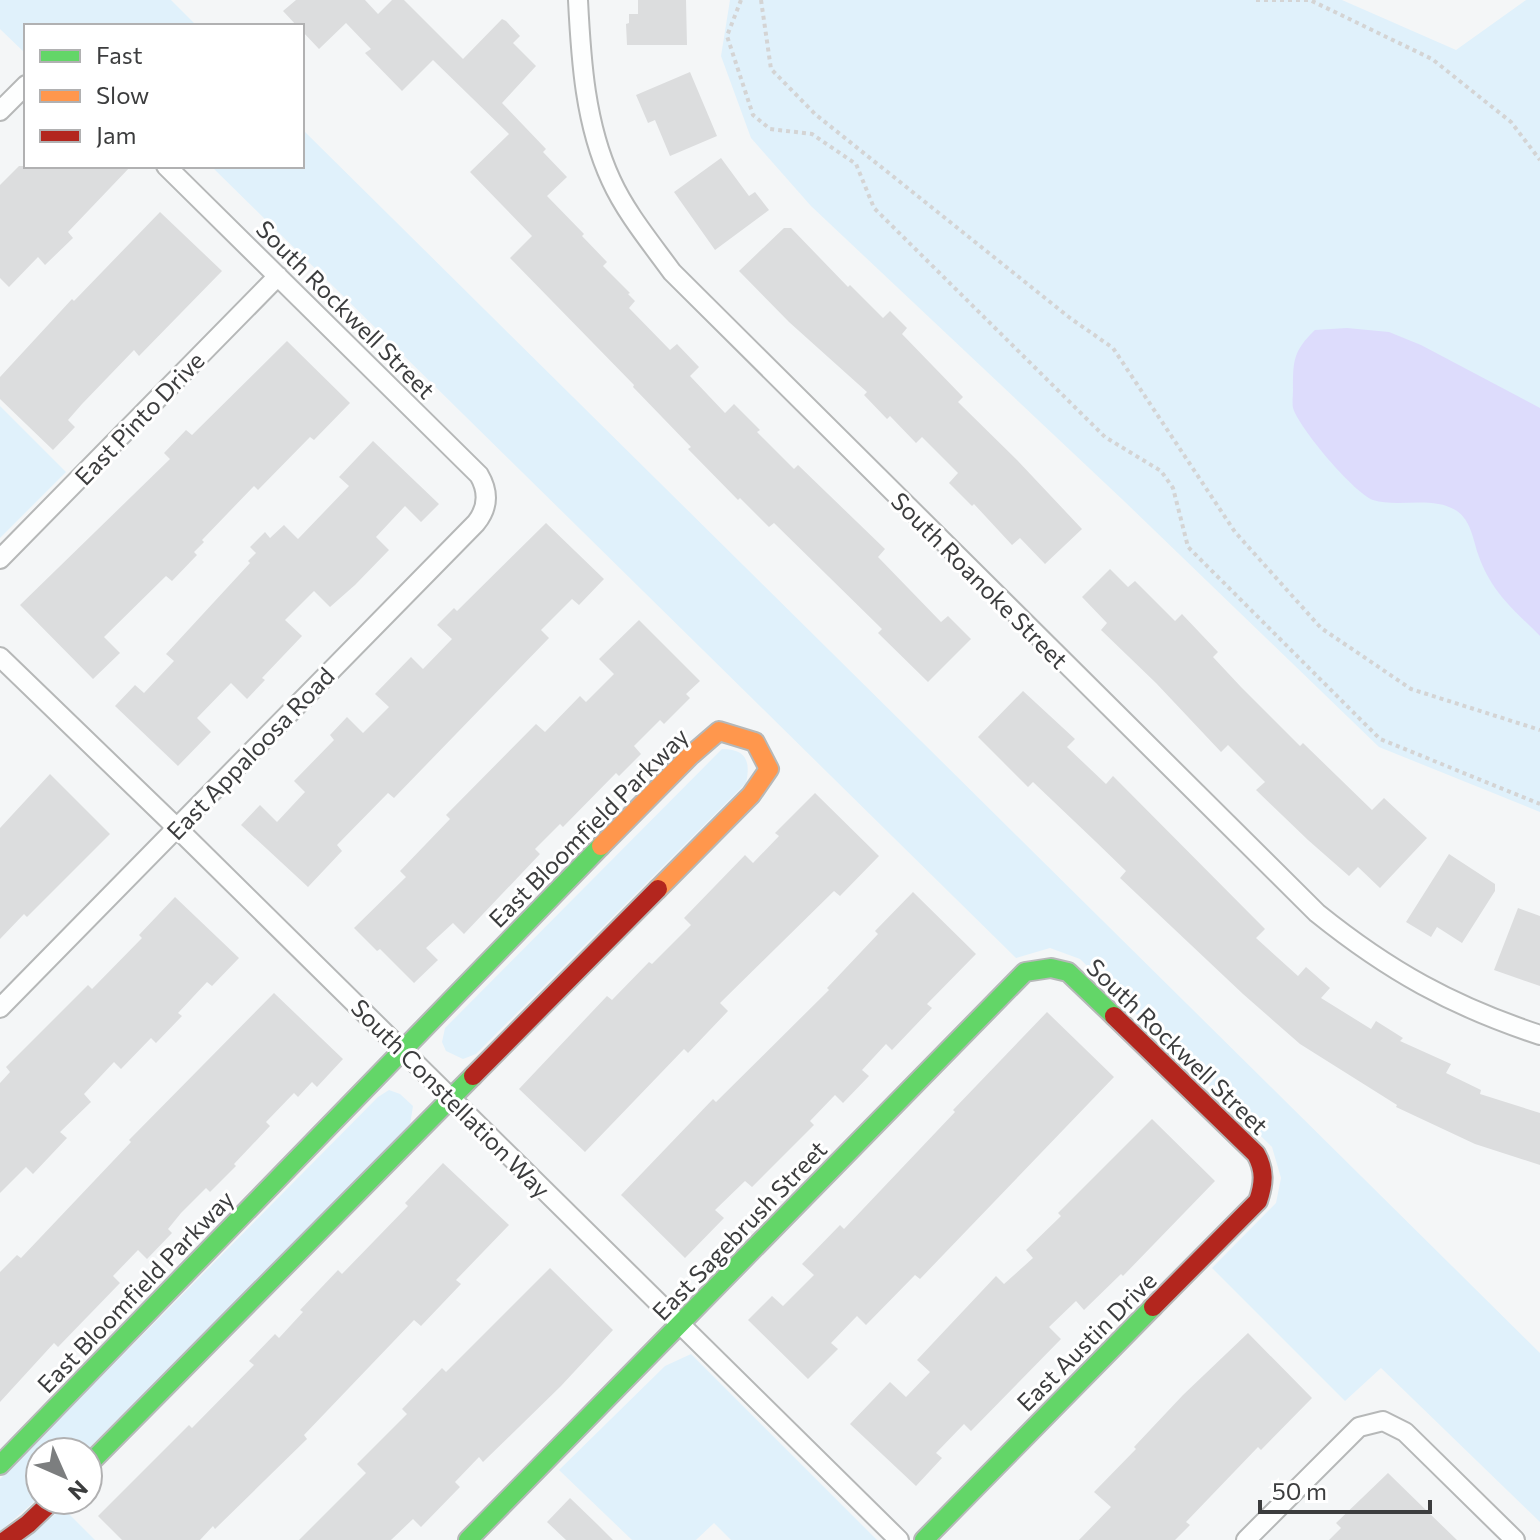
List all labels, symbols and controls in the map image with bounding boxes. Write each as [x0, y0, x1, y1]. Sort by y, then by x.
legend [24, 24, 304, 168]
text: Fast [96, 40, 143, 69]
text: Slow [96, 80, 149, 109]
text: Jam [96, 120, 136, 149]
street label: South Rockwell Street [251, 214, 441, 404]
street label: East Pinto Drive [68, 345, 210, 491]
street label: South Roanoke Street [886, 486, 1074, 674]
street label: East Appaloosa Road [160, 661, 340, 845]
street label: East Bloomfield Parkway [482, 721, 694, 933]
street label: South Rockwell Street [1081, 952, 1275, 1140]
street label: South Constellation Way [346, 993, 556, 1203]
street label: East Sagebrush Street [646, 1134, 832, 1326]
street label: East Bloomfield Parkway [31, 1184, 239, 1398]
street label: East Austin Drive [1010, 1265, 1162, 1417]
north arrow [24, 1436, 104, 1516]
scale bar [1260, 1464, 1430, 1514]
text: N [63, 1475, 94, 1506]
text: 50 m [1272, 1476, 1327, 1505]

